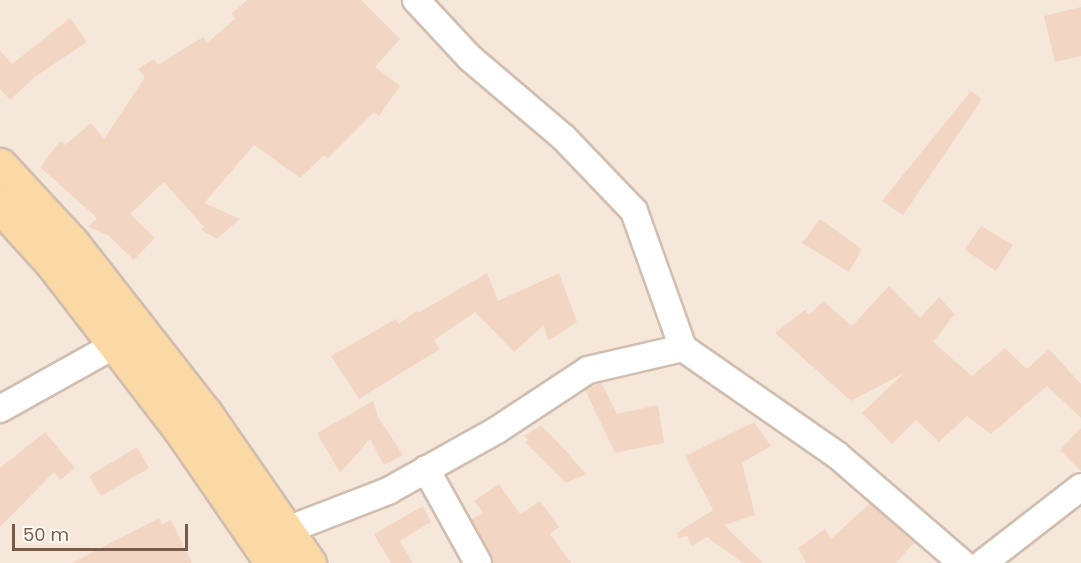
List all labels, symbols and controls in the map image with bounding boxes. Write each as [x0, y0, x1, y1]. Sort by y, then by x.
scale bar [15, 512, 190, 550]
text: 50 m [23, 522, 69, 547]

